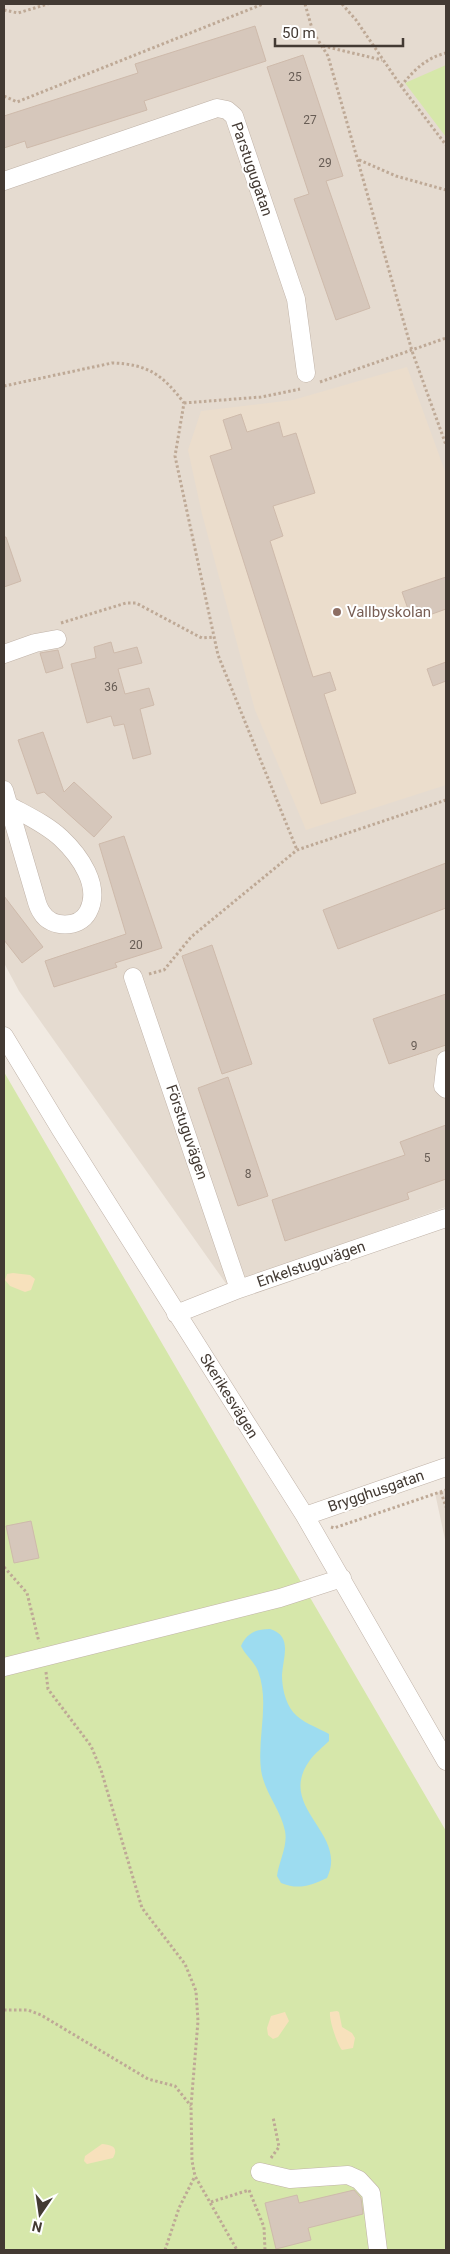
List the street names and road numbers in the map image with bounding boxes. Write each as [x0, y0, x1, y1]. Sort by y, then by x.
street label: Parstugugatan [228, 120, 276, 218]
street label: Förstuguvägen [162, 1082, 212, 1182]
street label: Enkelstuguvägen [254, 1237, 368, 1291]
street label: Skerikesvägen [196, 1350, 262, 1442]
street label: Brygghusgatan [325, 1466, 427, 1516]

